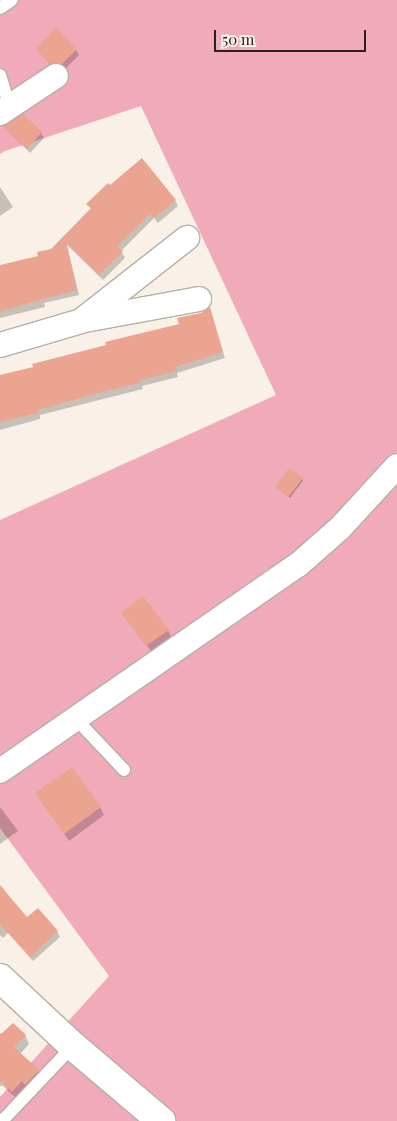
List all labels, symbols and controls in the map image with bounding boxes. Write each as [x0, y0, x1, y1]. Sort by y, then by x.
scale bar [217, 20, 370, 52]
text: 50 m [222, 29, 254, 49]

